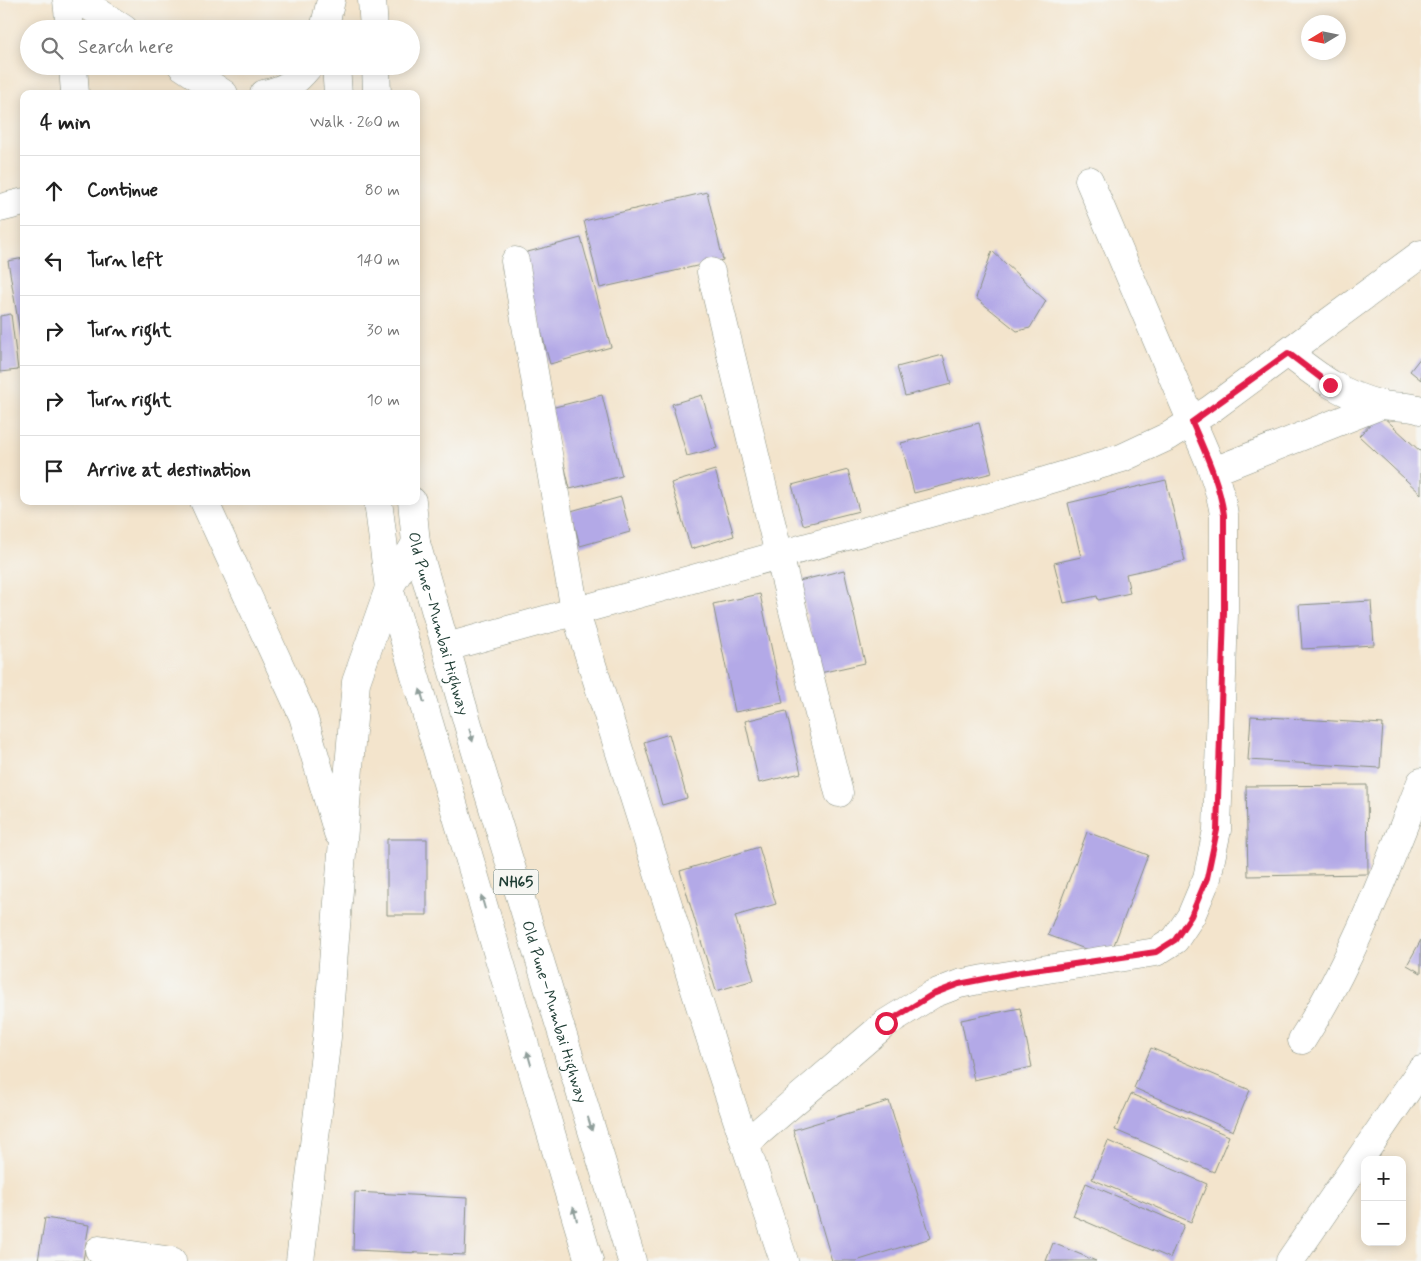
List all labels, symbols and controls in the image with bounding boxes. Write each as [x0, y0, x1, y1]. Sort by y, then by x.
north arrow [1301, 15, 1346, 60]
search box [20, 20, 420, 75]
icon: search [38, 34, 66, 62]
text: Search here [78, 35, 174, 60]
text: 4 min [40, 109, 91, 137]
text: Walk · 260 m [310, 112, 400, 133]
icon: ahead [40, 177, 68, 205]
text: Continue [87, 178, 158, 203]
text: 80 m [365, 180, 400, 201]
icon: left [40, 247, 68, 275]
text: Turn left [87, 248, 163, 273]
text: 140 m [356, 250, 400, 271]
icon: right [40, 317, 68, 345]
text: Turn right [87, 318, 171, 343]
text: 30 m [367, 320, 400, 341]
route end [1319, 374, 1342, 397]
icon: right [40, 387, 68, 415]
text: Turn right [87, 388, 171, 413]
text: 10 m [367, 390, 400, 411]
icon: arrive [40, 457, 68, 485]
text: Arrive at destination [87, 458, 251, 483]
street label: Old Pune–Mumbai Highway [403, 531, 474, 718]
one-way arrow [417, 689, 425, 704]
one-way arrow [468, 727, 476, 742]
road number: NH65 [494, 870, 538, 894]
one-way arrow [479, 895, 487, 910]
street label: Old Pune–Mumbai Highway [516, 918, 592, 1106]
route start [875, 1012, 898, 1035]
one-way arrow [525, 1051, 533, 1066]
one-way arrow [587, 1117, 595, 1132]
map controls [1361, 1156, 1406, 1246]
button: + [1361, 1156, 1406, 1201]
button: − [1361, 1201, 1406, 1246]
one-way arrow [571, 1207, 579, 1222]

